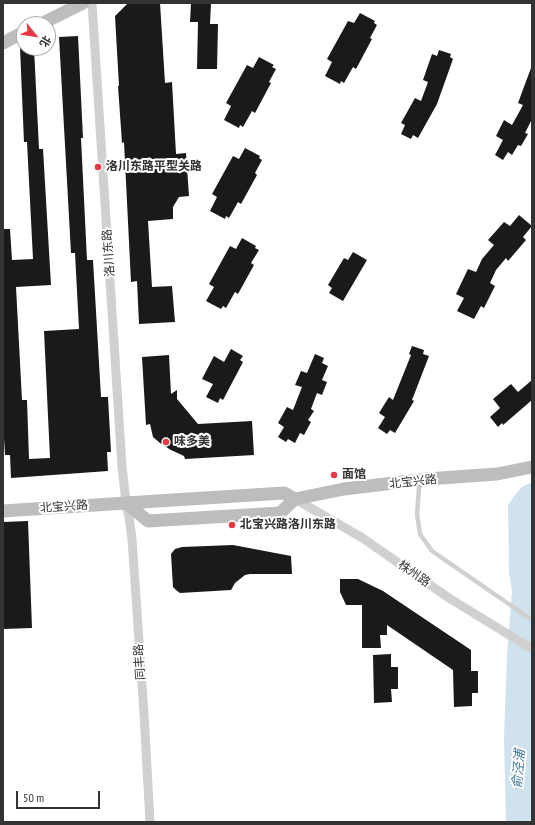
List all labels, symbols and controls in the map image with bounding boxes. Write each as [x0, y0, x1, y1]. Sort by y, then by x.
north arrow [16, 16, 56, 56]
text: 北 [37, 33, 54, 50]
place label: 洛川东路平型关路 [106, 160, 202, 174]
marker: 洛川东路平型关路 [93, 162, 103, 172]
street label: 洛川东路 [100, 229, 118, 277]
place label: 味多美 [174, 435, 210, 449]
marker: 味多美 [161, 437, 171, 447]
place label: 面馆 [342, 468, 366, 482]
marker: 面馆 [329, 470, 339, 480]
street label: 北宝兴路 [388, 472, 438, 492]
street label: 北宝兴路 [40, 498, 88, 516]
place label: 北宝兴路洛川东路 [240, 518, 336, 532]
marker: 北宝兴路洛川东路 [227, 520, 237, 530]
street label: 株州路 [395, 558, 433, 590]
street label: 同丰路 [132, 644, 148, 680]
water label: 俞泾浦 [510, 749, 528, 789]
scale bar [18, 783, 102, 809]
text: 50 m [23, 790, 44, 805]

